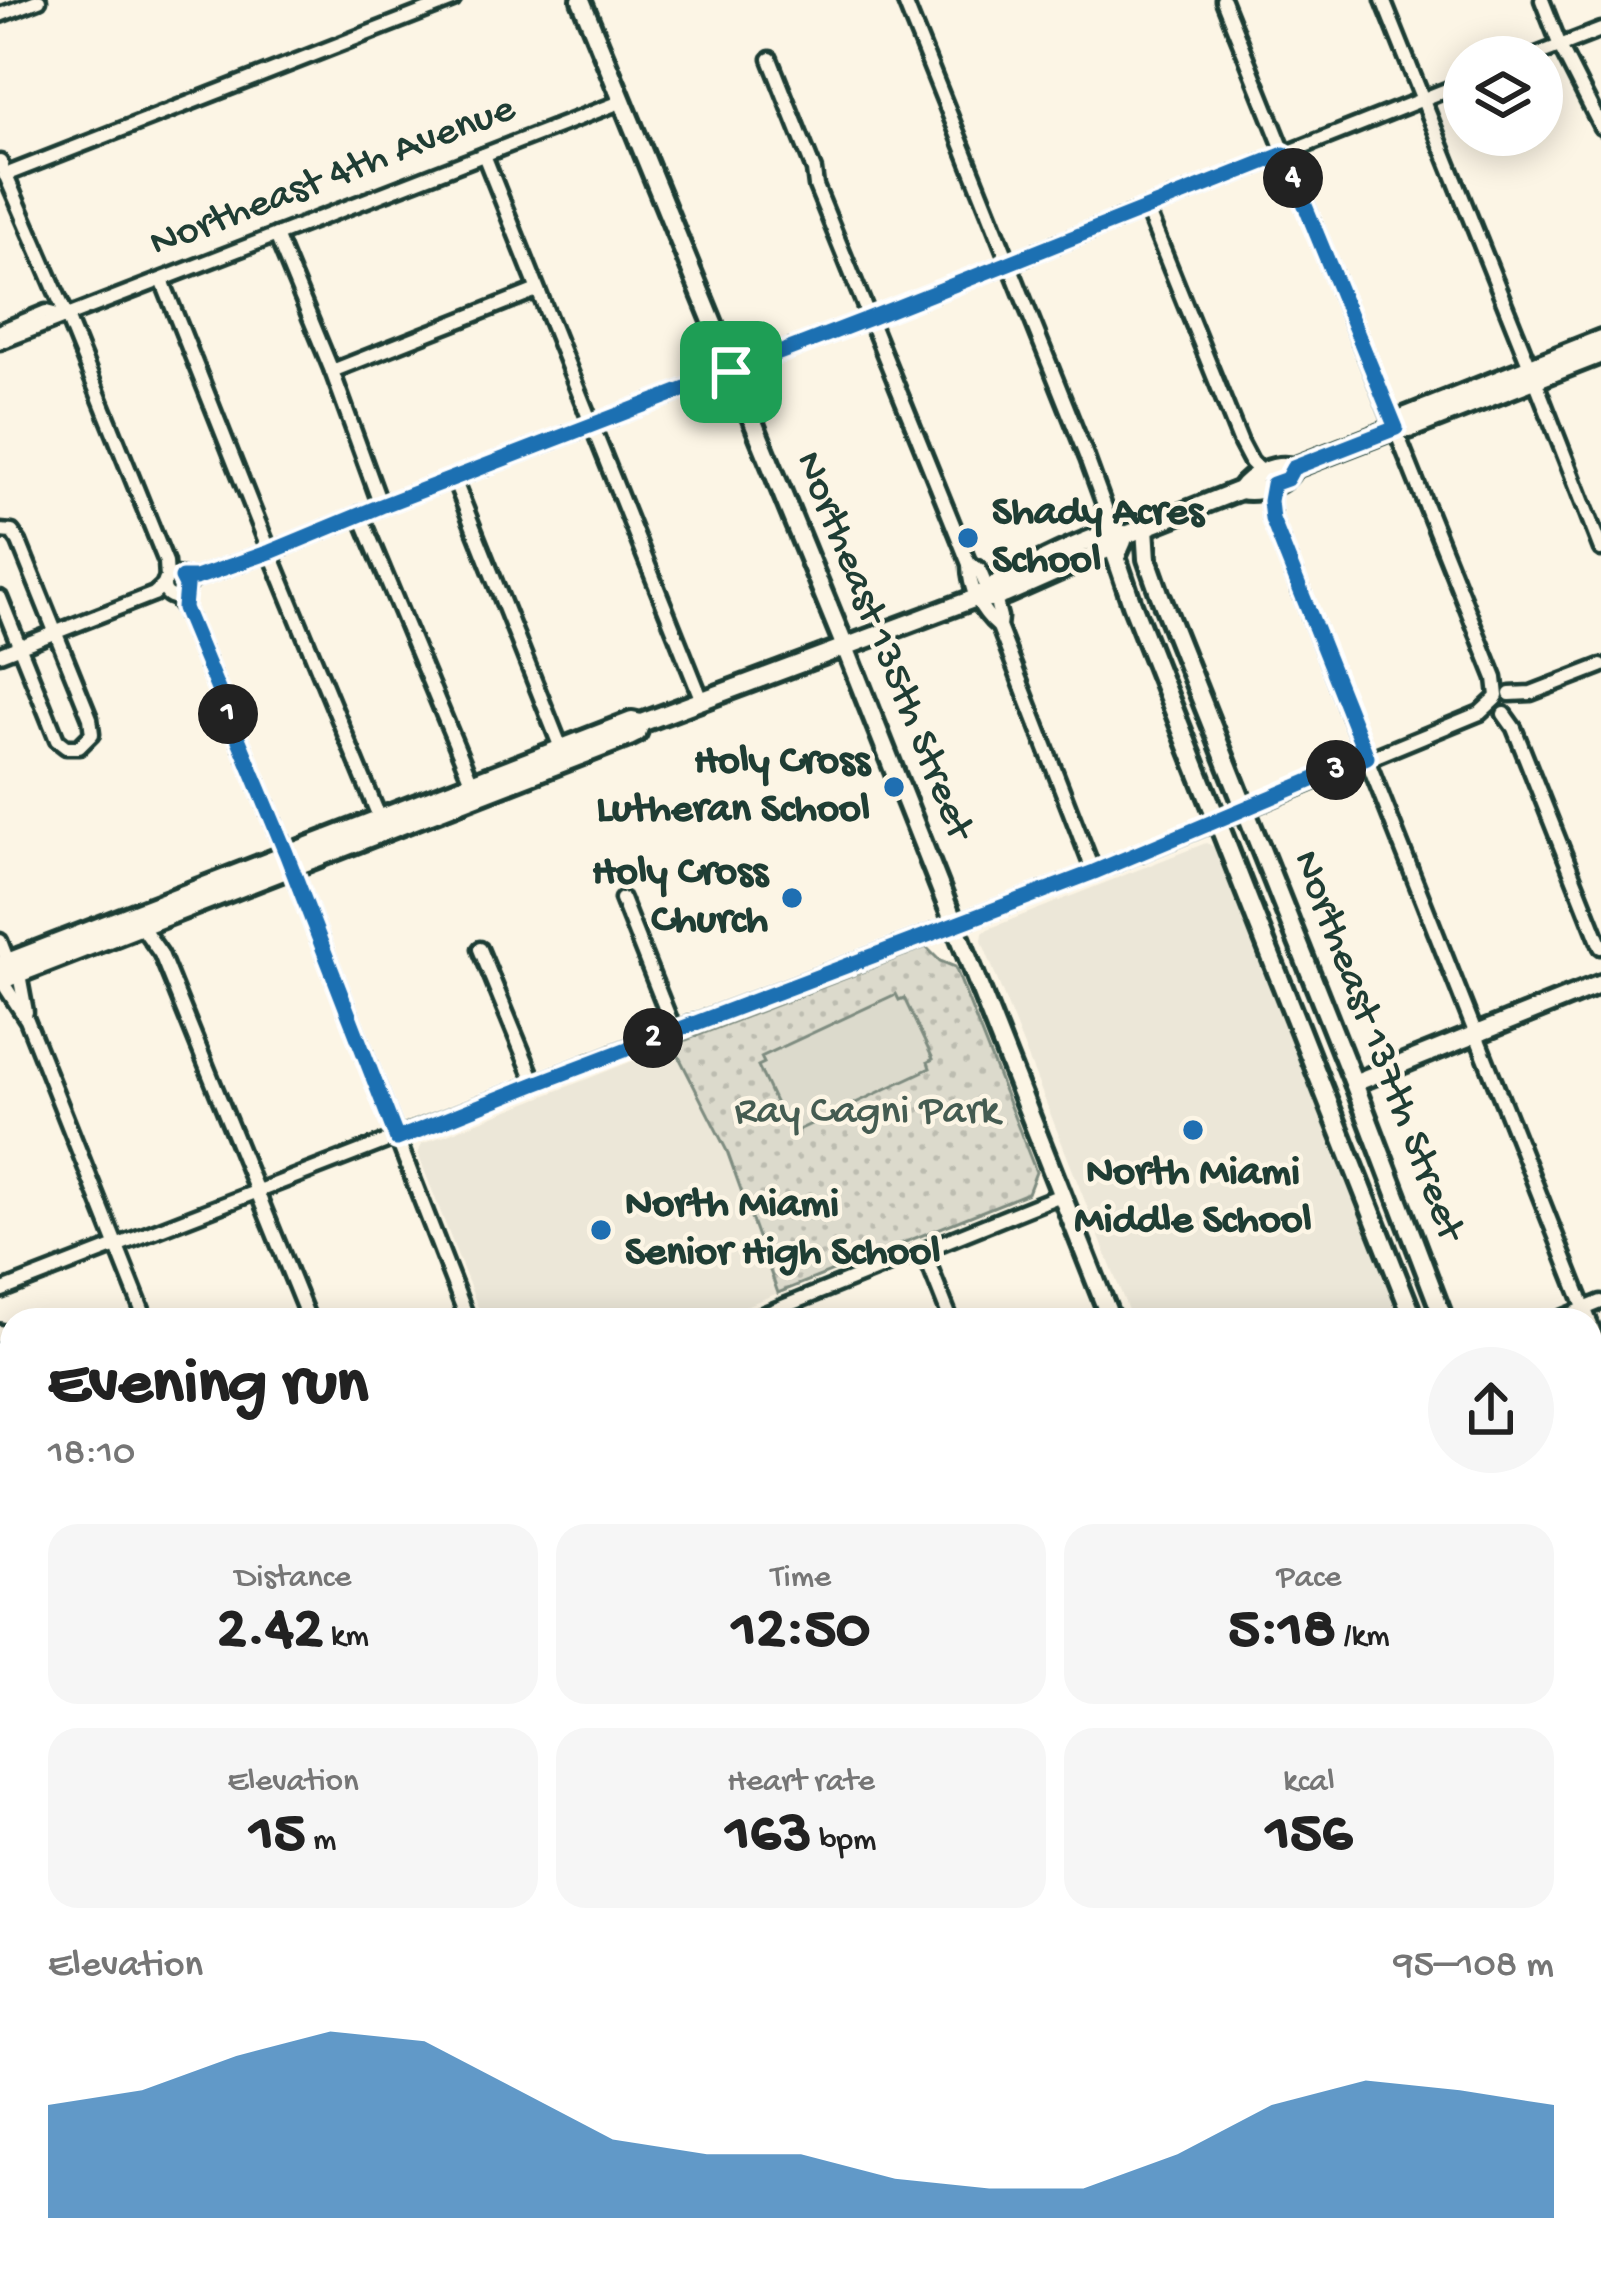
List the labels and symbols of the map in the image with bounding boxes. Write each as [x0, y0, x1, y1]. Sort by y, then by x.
street label: Northeast 4th Avenue [143, 85, 524, 270]
pin: 4 [1263, 148, 1323, 208]
pin [680, 321, 782, 423]
street label: Northeast 135th Street [782, 445, 984, 851]
place label: Shady Acres School [992, 490, 1206, 587]
marker: Shady Acres School [955, 525, 981, 551]
pin: 1 [198, 684, 258, 744]
place label: Holy Cross Lutheran School [596, 739, 873, 836]
pin: 3 [1306, 740, 1366, 800]
marker: Holy Cross Lutheran School [881, 774, 907, 800]
street label: Northeast 137th Street [1279, 844, 1474, 1251]
place label: Holy Cross Church [592, 850, 771, 947]
marker: Holy Cross Church [779, 885, 805, 911]
pin: 2 [623, 1008, 683, 1068]
park label: Ray Cagni Park [734, 1089, 1004, 1138]
marker: North Miami Middle School [1180, 1117, 1206, 1143]
place label: North Miami Middle School [1074, 1150, 1312, 1247]
place label: North Miami Senior High School [625, 1182, 940, 1279]
marker: North Miami Senior High School [588, 1217, 614, 1243]

